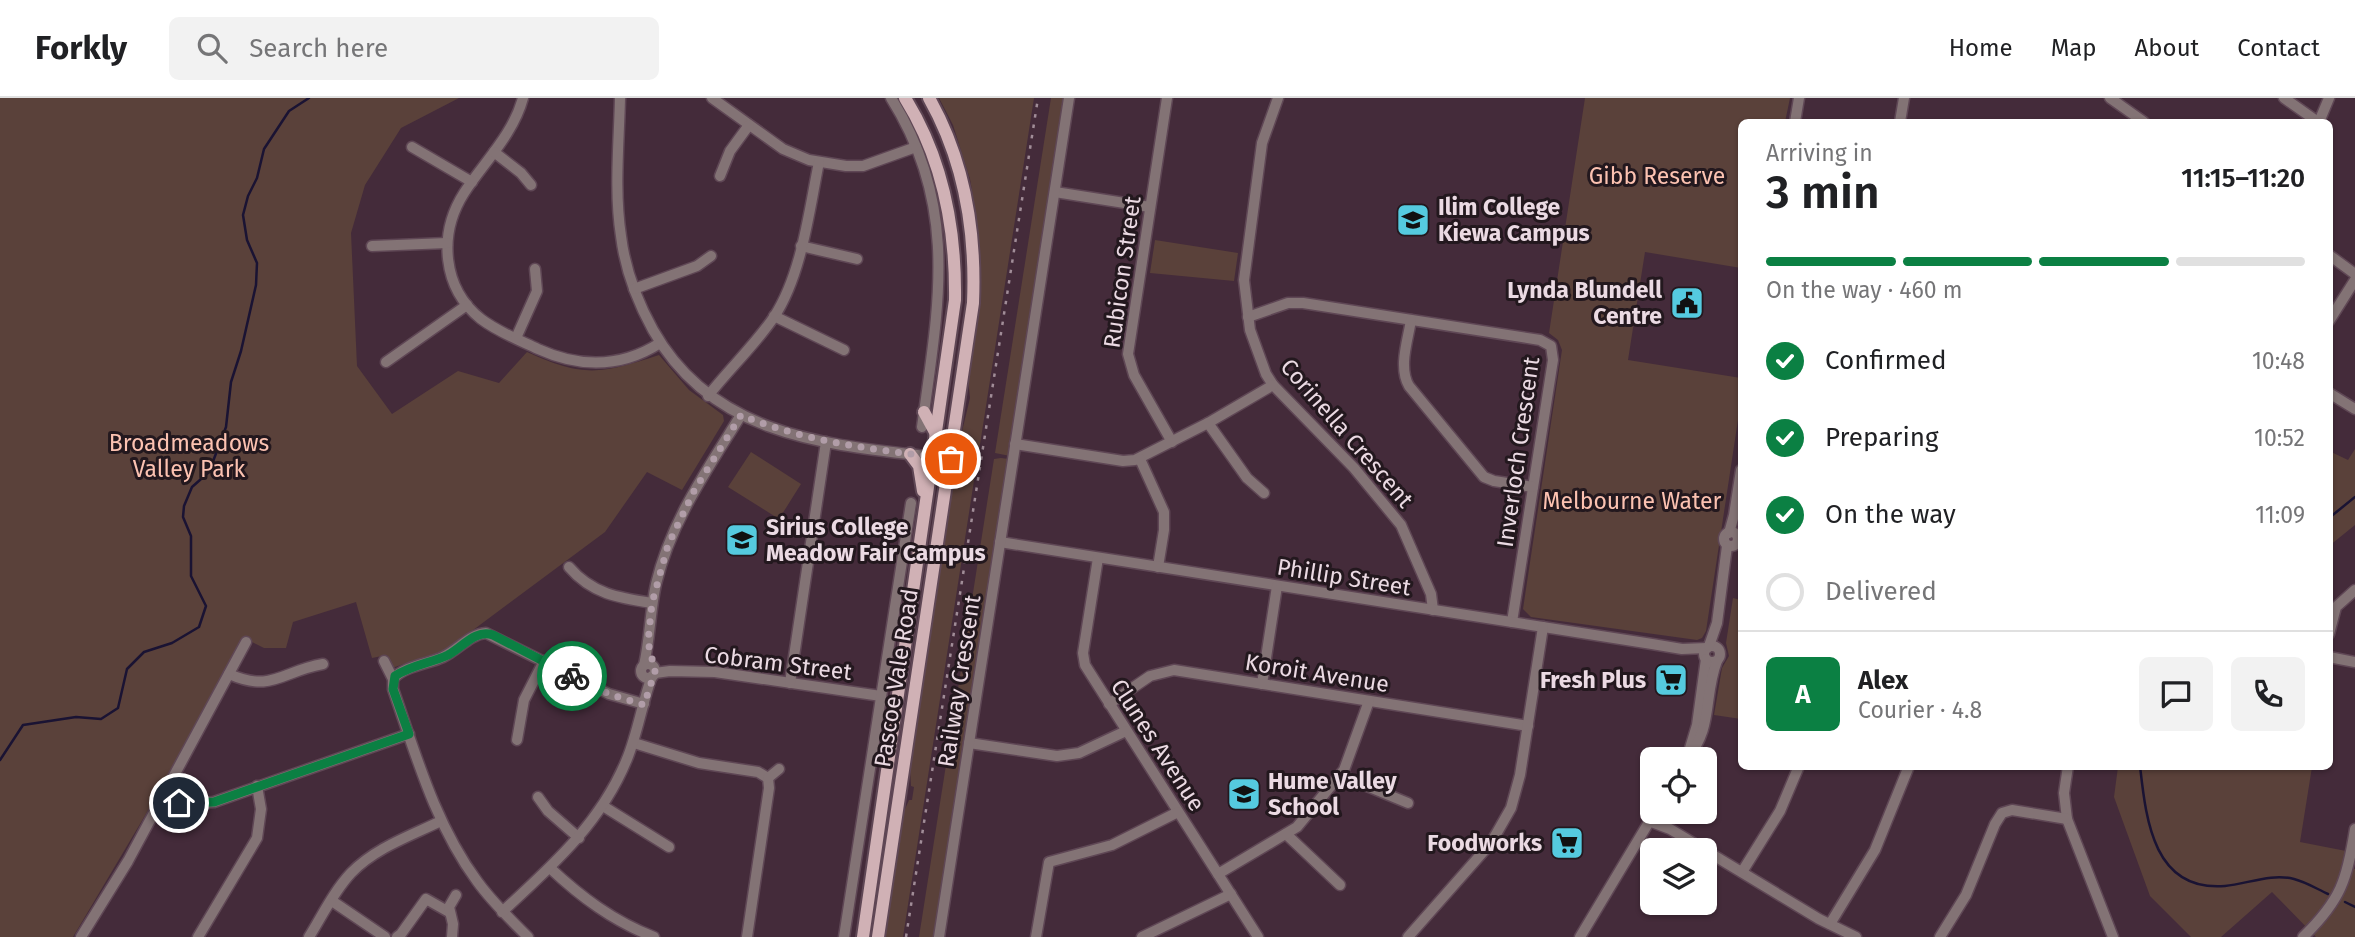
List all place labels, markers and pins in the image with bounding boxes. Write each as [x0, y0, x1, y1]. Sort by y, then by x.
place label: Ilim College Kiewa Campus [1438, 193, 1590, 247]
school or university icon: Ilim College Kiewa Campus [1394, 201, 1432, 239]
place label: Lynda Blundell Centre [1507, 276, 1662, 330]
public building icon: Lynda Blundell Centre [1668, 284, 1706, 322]
pin [921, 429, 981, 489]
place label: Sirius College Meadow Fair Campus [766, 513, 986, 567]
school or university icon: Sirius College Meadow Fair Campus [723, 521, 761, 559]
supermarket icon: Fresh Plus [1652, 661, 1690, 699]
place label: Fresh Plus [1540, 666, 1646, 694]
place label: Hume Valley School [1268, 767, 1398, 821]
pin [149, 773, 209, 833]
school or university icon: Hume Valley School [1225, 775, 1263, 813]
supermarket icon: Foodworks [1548, 824, 1586, 862]
place label: Foodworks [1427, 829, 1542, 857]

